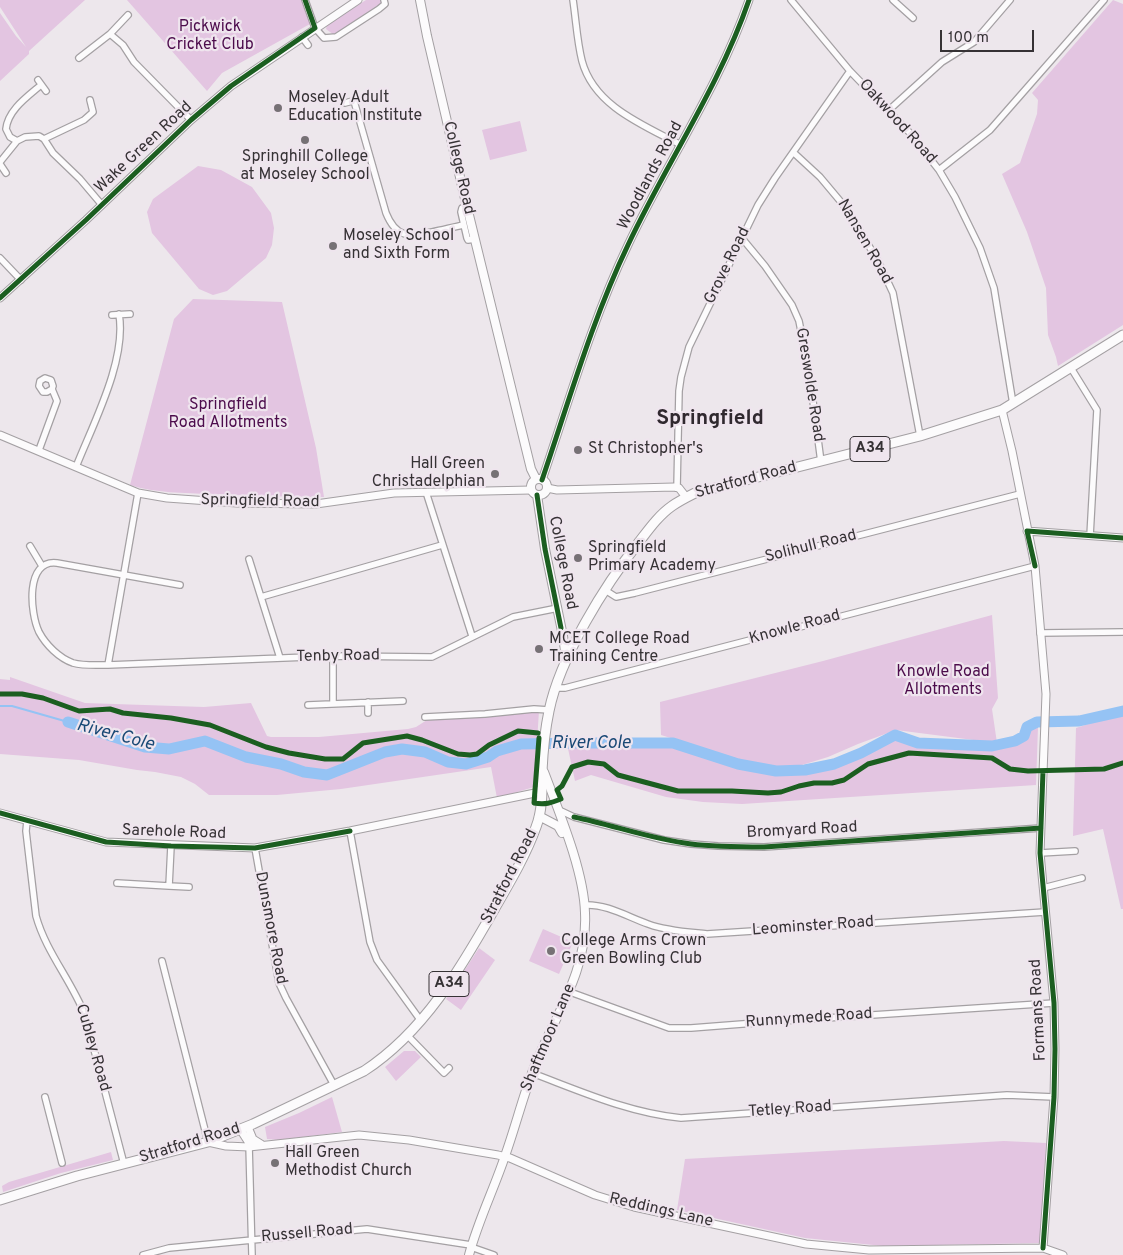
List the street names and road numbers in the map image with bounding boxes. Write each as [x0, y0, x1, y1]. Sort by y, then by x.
street label: Oakwood Road [854, 76, 940, 168]
street label: Wake Green Road [91, 98, 197, 198]
street label: Woodlands Road [614, 119, 688, 233]
street label: College Road [438, 120, 478, 216]
street label: Nansen Road [832, 196, 896, 288]
street label: Grove Road [701, 224, 755, 308]
street label: Greswolde Road [790, 326, 828, 444]
road number: A34 [850, 436, 890, 462]
street label: Stratford Road [693, 458, 799, 504]
street label: Springfield Road [200, 491, 320, 513]
street label: College Road [544, 515, 580, 611]
street label: Solihull Road [763, 526, 859, 568]
street label: Knowle Road [747, 607, 843, 649]
street label: Tenby Road [296, 647, 380, 667]
street label: Bromyard Road [746, 819, 858, 843]
street label: Sarehole Road [121, 822, 227, 844]
street label: Stratford Road [478, 826, 542, 928]
street label: Dunsmore Road [250, 870, 290, 986]
street label: Leominster Road [751, 913, 875, 941]
street label: Formans Road [1027, 958, 1051, 1062]
road number: A34 [429, 972, 469, 996]
street label: Shaftmoor Lane [518, 981, 580, 1095]
street label: Cubley Road [70, 1002, 114, 1094]
street label: Runnymede Road [745, 1005, 873, 1033]
street label: Tetley Road [748, 1098, 832, 1122]
street label: Stratford Road [137, 1120, 243, 1168]
street label: Reddings Lane [607, 1190, 715, 1232]
street label: Russell Road [260, 1220, 354, 1248]

